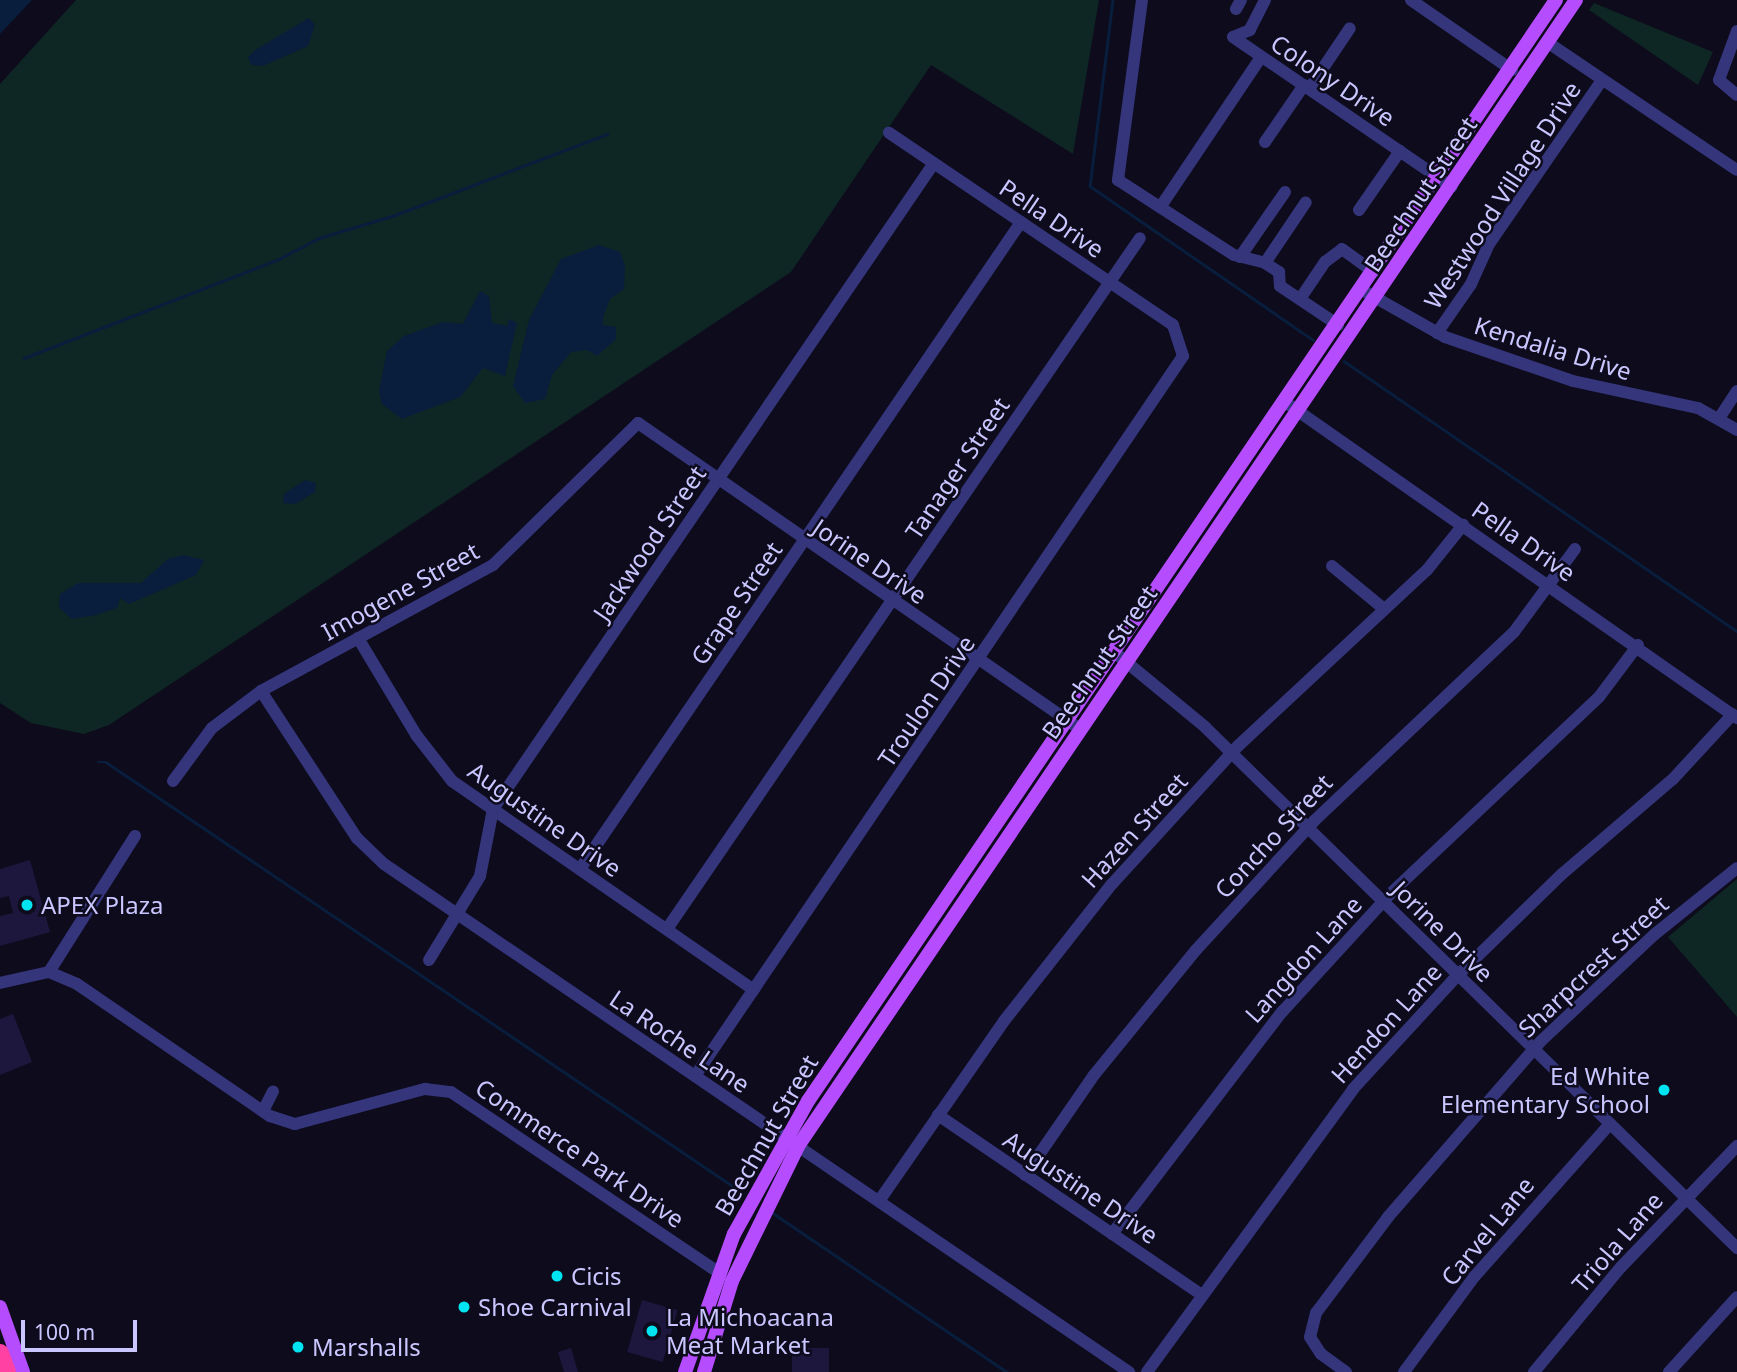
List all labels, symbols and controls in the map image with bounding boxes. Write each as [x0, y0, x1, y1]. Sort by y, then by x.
street label: Colony Drive [1266, 28, 1400, 132]
street label: Westwood Village Drive [1418, 76, 1586, 314]
street label: Beechnut Street [1358, 111, 1482, 277]
street label: Pella Drive [994, 173, 1110, 263]
street label: Kendalia Drive [1471, 310, 1635, 386]
street label: Tanager Street [899, 392, 1015, 544]
street label: Jackwood Street [587, 460, 711, 626]
street label: Pella Drive [1467, 495, 1581, 587]
street label: Jorine Drive [808, 512, 932, 610]
street label: Imogene Street [316, 536, 484, 646]
street label: Grape Street [684, 536, 788, 670]
street label: Beechnut Street [1035, 580, 1163, 744]
street label: Troulon Drive [872, 630, 980, 772]
street label: Augustine Drive [463, 756, 627, 882]
street label: Hazen Street [1075, 767, 1193, 893]
street label: Concho Street [1208, 768, 1338, 904]
street label: Jorine Drive [1386, 874, 1500, 988]
street label: Sharpcrest Street [1512, 889, 1674, 1043]
street label: Langdon Lane [1239, 890, 1367, 1028]
place label: APEX Plaza [41, 891, 163, 919]
marker: APEX Plaza [19, 897, 35, 913]
street label: Hendon Lane [1325, 957, 1447, 1089]
street label: La Roche Lane [605, 984, 755, 1098]
street label: Beechnut Street [708, 1050, 824, 1220]
place label: Ed White Elementary School [1441, 1062, 1650, 1118]
street label: Commerce Park Drive [470, 1073, 690, 1233]
marker: Ed White Elementary School [1656, 1082, 1672, 1098]
street label: Augustine Drive [998, 1125, 1164, 1249]
street label: Carvel Lane [1435, 1171, 1539, 1291]
street label: Triola Lane [1566, 1186, 1668, 1298]
place label: Cicis [571, 1262, 622, 1290]
marker: Cicis [549, 1268, 565, 1284]
place label: Shoe Carnival [478, 1293, 632, 1321]
marker: Shoe Carnival [456, 1299, 472, 1315]
place label: La Michoacana Meat Market [666, 1303, 834, 1359]
scale bar [24, 1306, 140, 1350]
text: 100 m [34, 1318, 95, 1346]
marker: La Michoacana Meat Market [644, 1323, 660, 1339]
place label: Marshalls [312, 1333, 421, 1361]
marker: Marshalls [290, 1339, 306, 1355]

